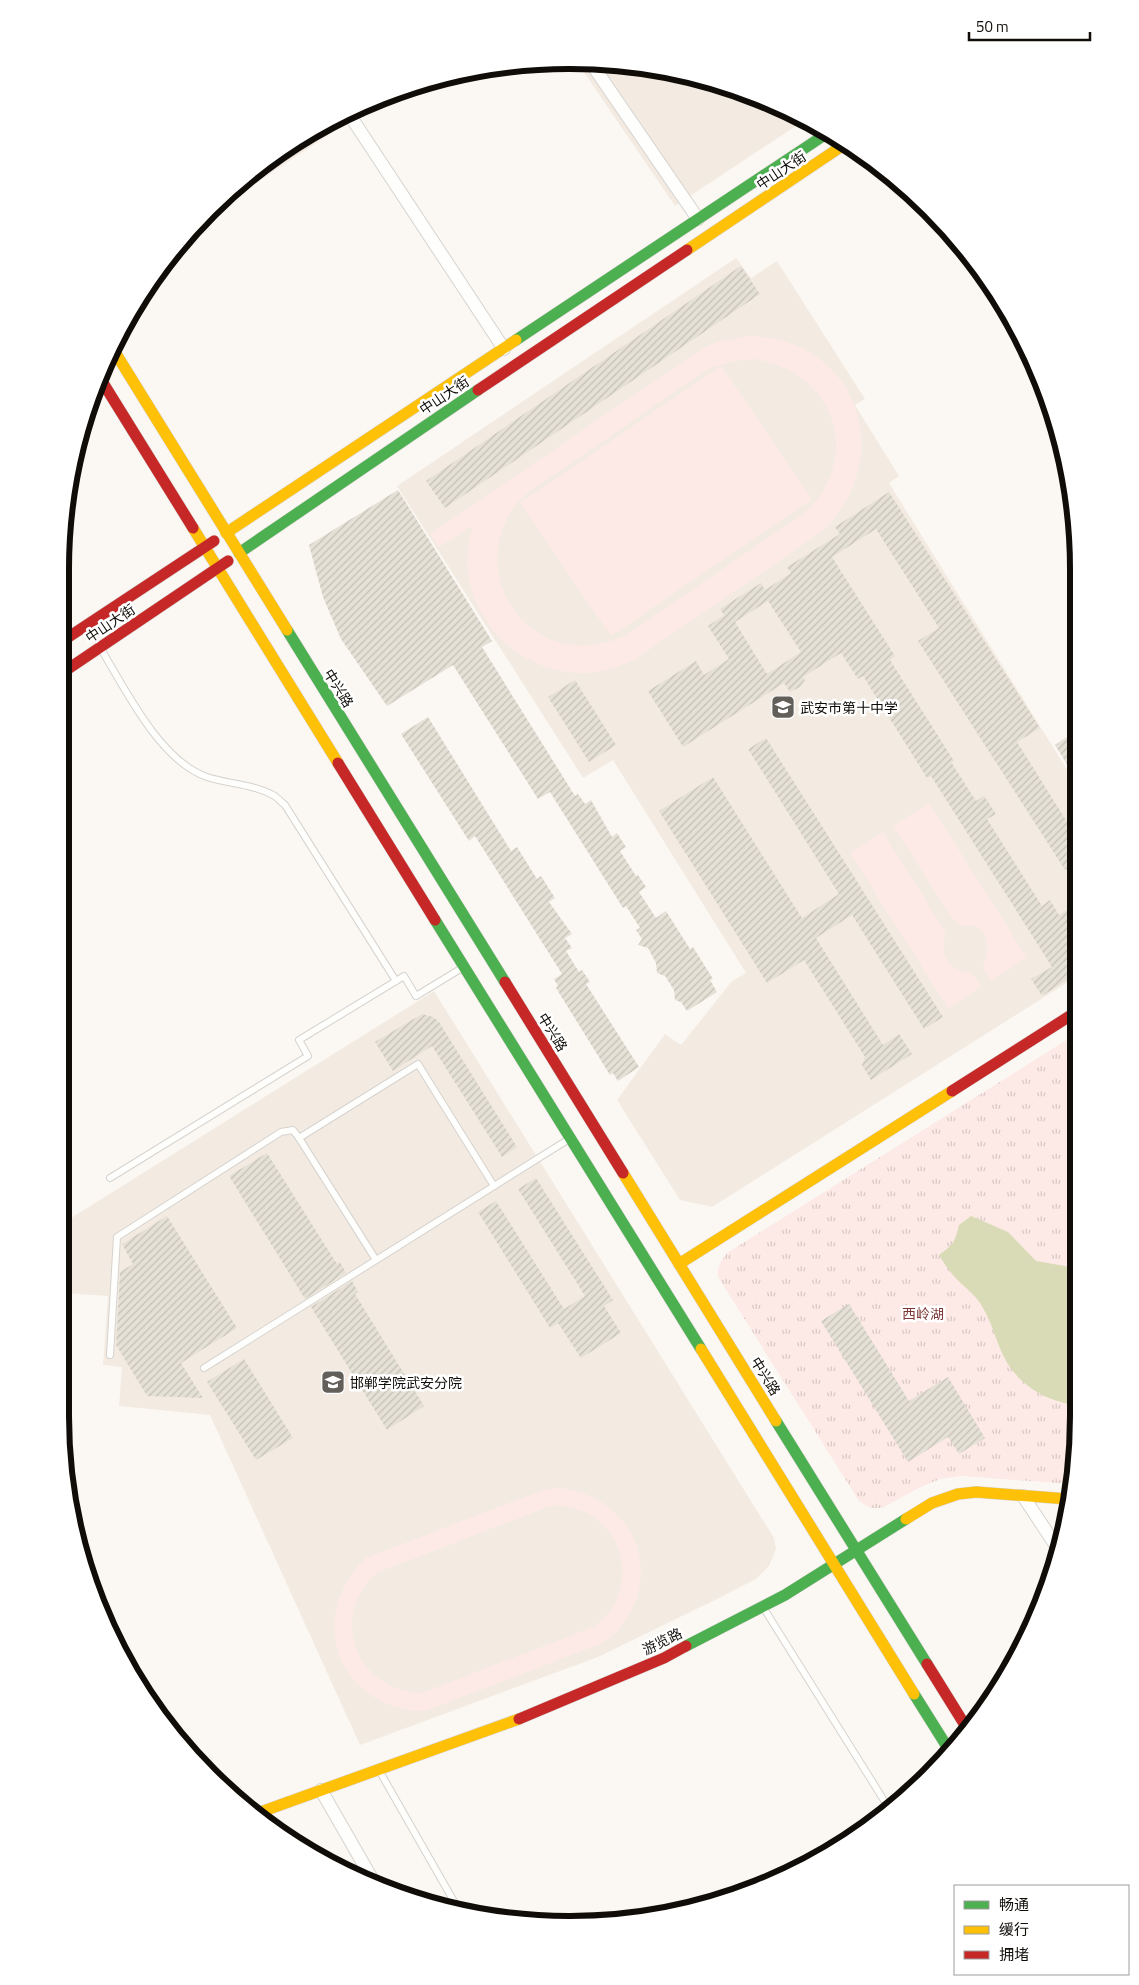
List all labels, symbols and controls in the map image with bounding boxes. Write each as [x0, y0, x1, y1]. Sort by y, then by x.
scale bar [969, 10, 1090, 42]
text: 50 m [976, 15, 1009, 38]
street label: 中山大街 [752, 146, 810, 194]
street label: 中山大街 [415, 371, 473, 419]
street label: 中山大街 [81, 599, 139, 647]
street label: 中兴路 [319, 665, 359, 711]
school or university icon: 武安市第十中学 [770, 694, 796, 720]
place label: 武安市第十中学 [800, 697, 898, 718]
street label: 中兴路 [533, 1009, 573, 1055]
park label: 西岭湖 [902, 1303, 944, 1324]
street label: 中兴路 [746, 1353, 786, 1399]
school or university icon: 邯郸学院武安分院 [320, 1369, 346, 1395]
place label: 邯郸学院武安分院 [350, 1372, 462, 1393]
street label: 游览路 [639, 1622, 685, 1660]
legend [954, 1885, 1129, 1975]
text: 畅通 [999, 1893, 1029, 1916]
text: 缓行 [999, 1918, 1029, 1941]
text: 拥堵 [999, 1943, 1029, 1966]

